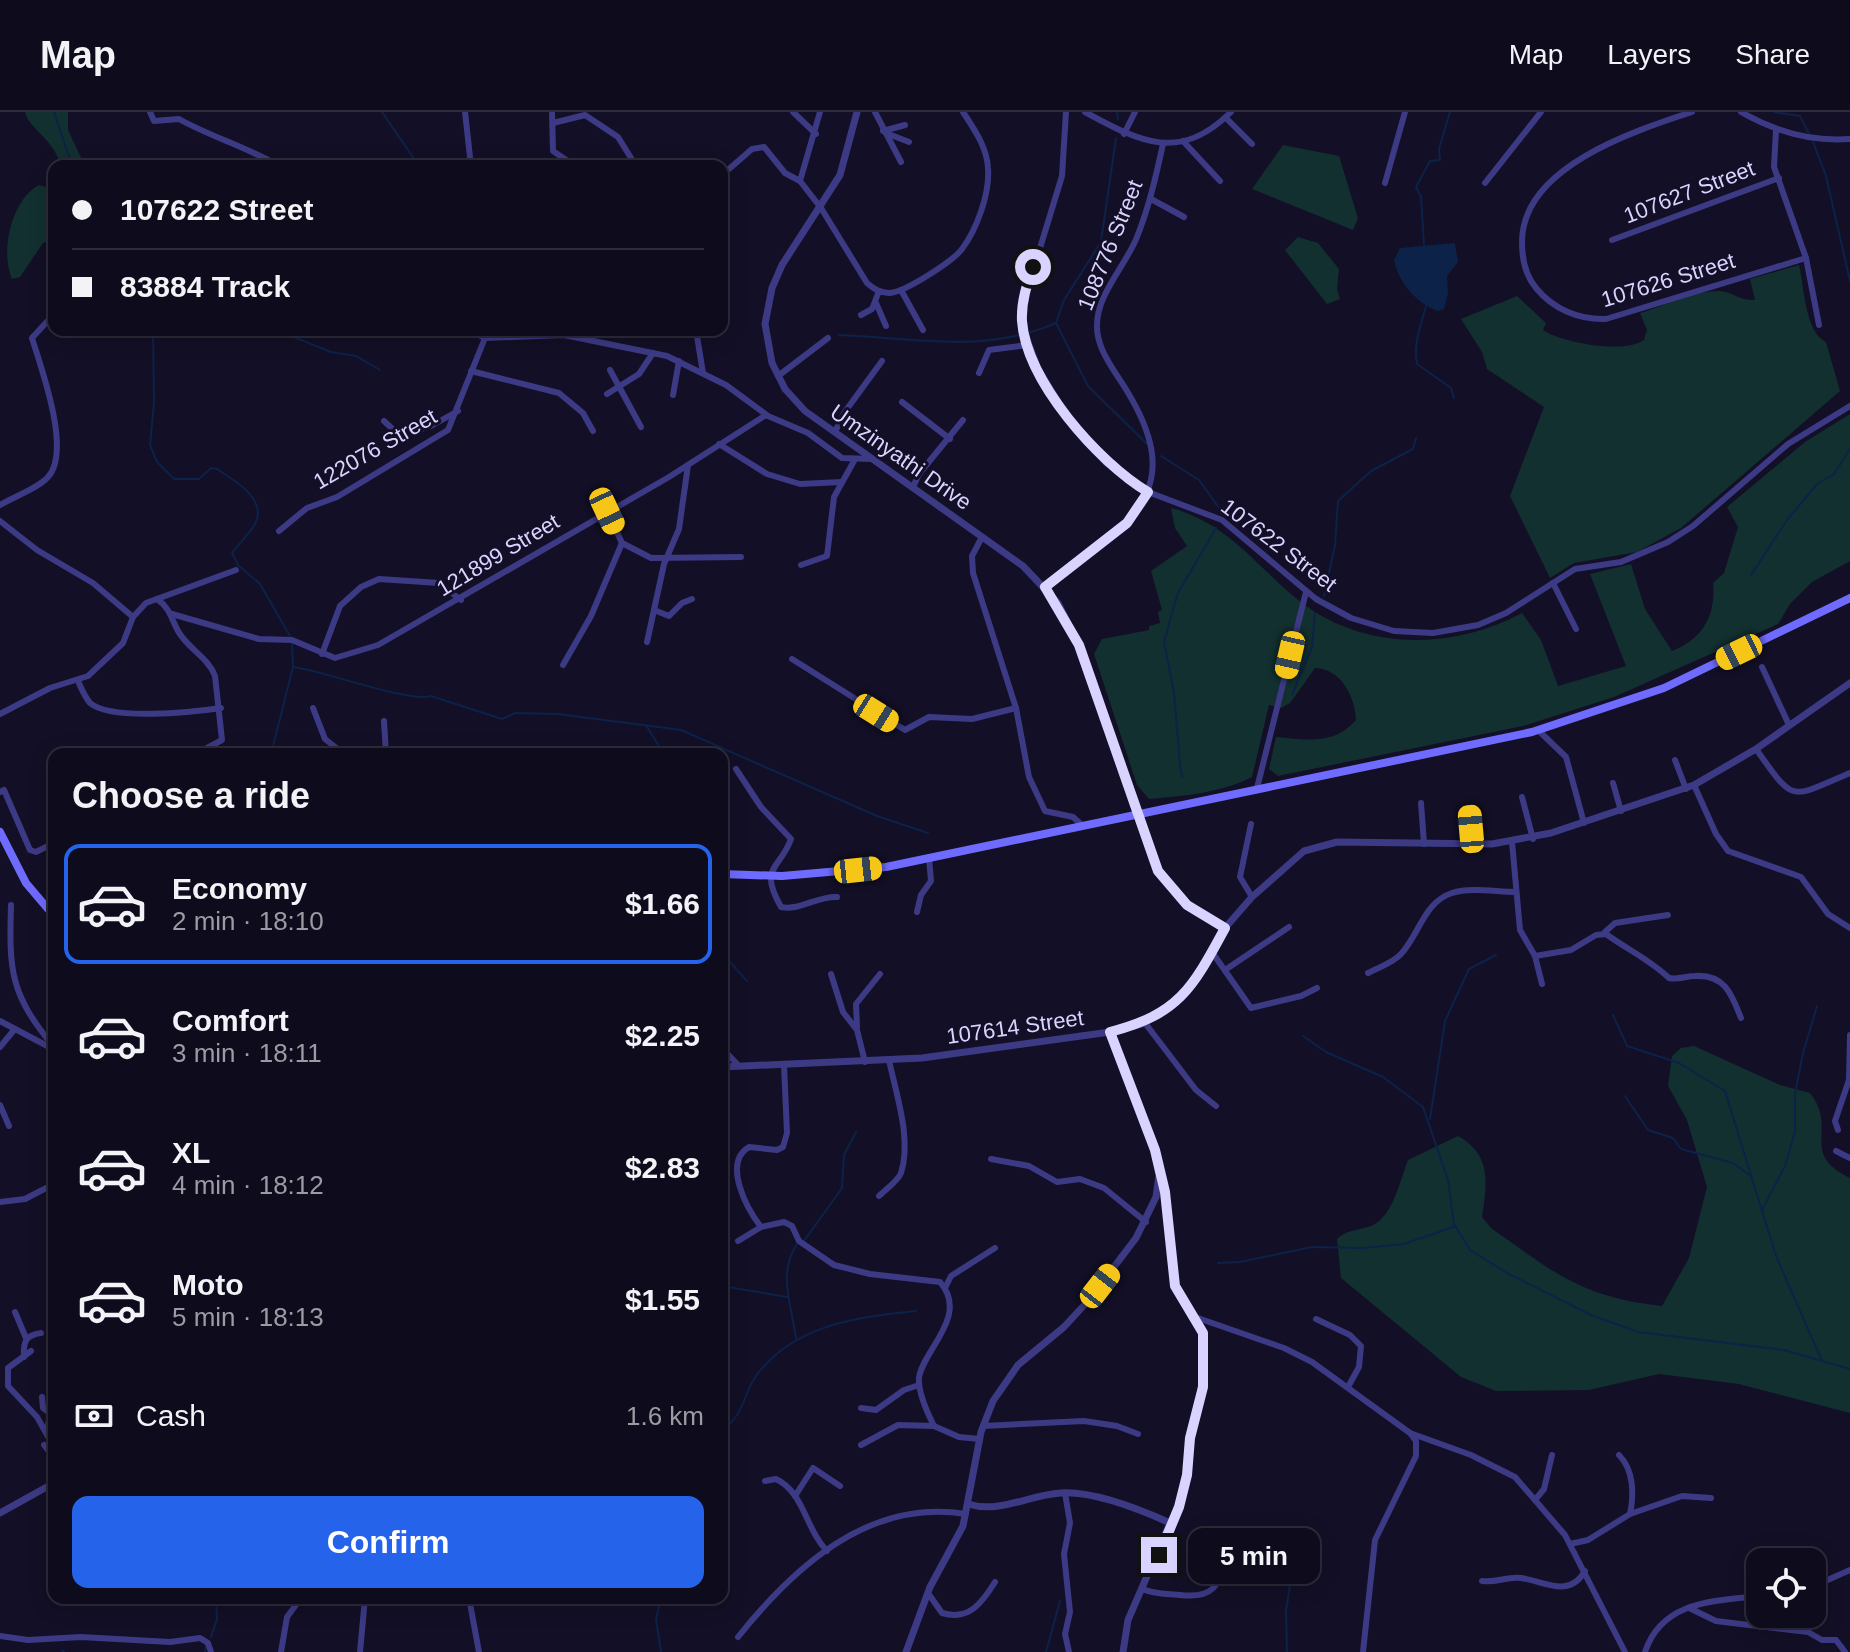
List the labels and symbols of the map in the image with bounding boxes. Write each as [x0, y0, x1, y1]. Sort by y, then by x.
street label: 107627 Street [1620, 156, 1758, 228]
street label: 108776 Street [1073, 176, 1147, 314]
street label: 107626 Street [1598, 248, 1738, 312]
route start [1015, 249, 1051, 285]
street label: Umzinyathi Drive [826, 399, 976, 515]
street label: 122076 Street [309, 404, 441, 494]
car [586, 484, 628, 538]
street label: 107622 Street [1216, 493, 1342, 597]
street label: 121899 Street [432, 509, 564, 601]
car [1273, 629, 1307, 681]
car [1712, 631, 1766, 673]
car [849, 690, 903, 736]
car [1457, 804, 1485, 854]
car [833, 856, 883, 884]
street label: 107614 Street [945, 1005, 1085, 1049]
car [1076, 1260, 1124, 1312]
callout: 5 min [1187, 1527, 1319, 1583]
route end [1141, 1537, 1177, 1573]

